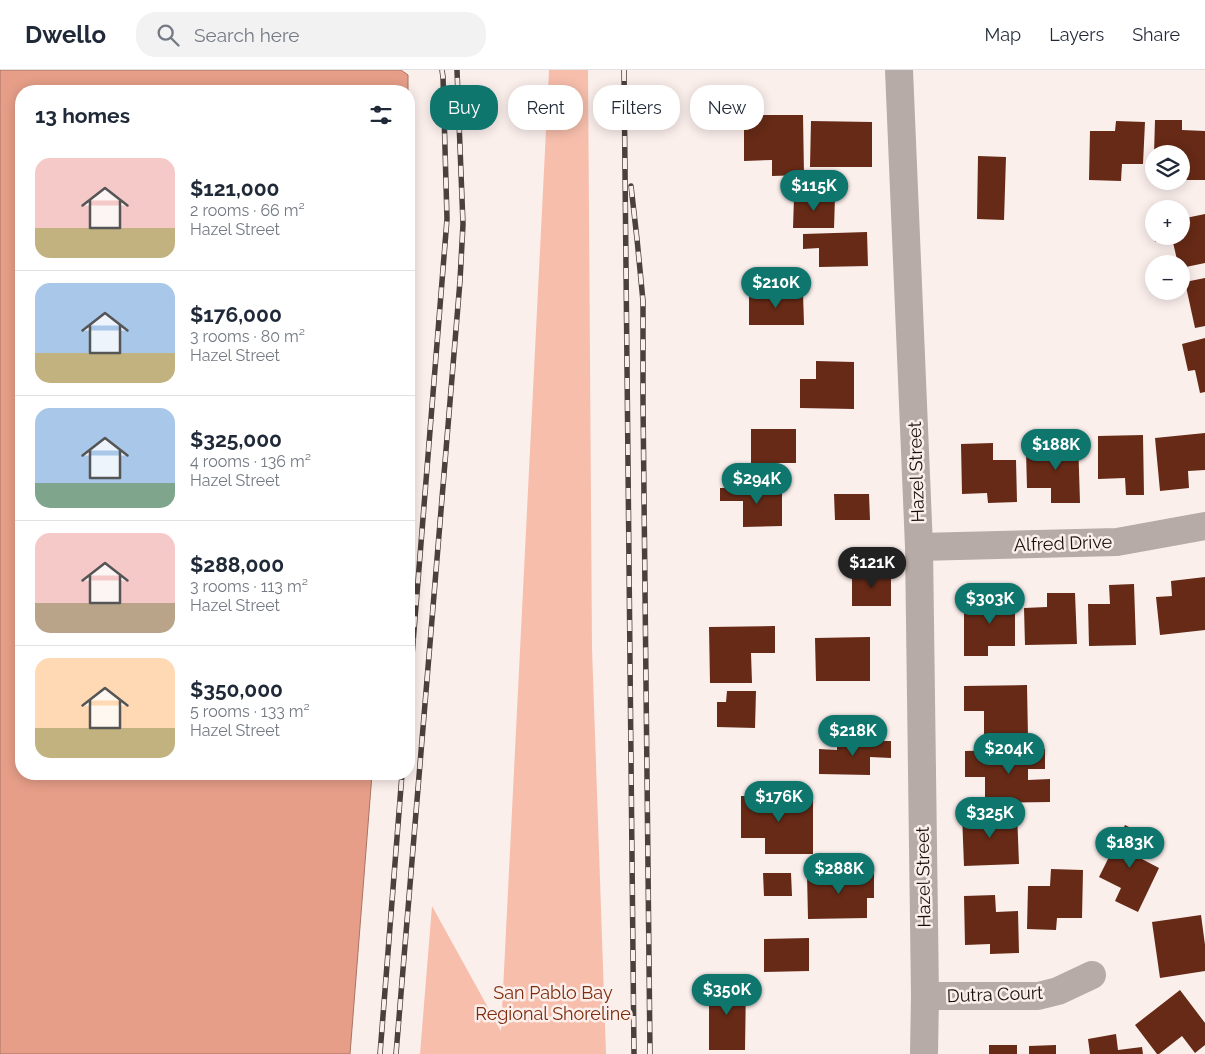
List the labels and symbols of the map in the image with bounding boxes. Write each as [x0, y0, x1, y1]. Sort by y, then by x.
pin: $115K [779, 170, 849, 212]
pin: $210K [741, 266, 811, 309]
street label: Hazel Street [904, 421, 928, 523]
pin: $188K [1021, 428, 1091, 471]
pin: $294K [722, 462, 792, 505]
street label: Alfred Drive [1013, 531, 1113, 555]
pin: $121K [837, 546, 907, 589]
pin: $303K [955, 582, 1025, 625]
pin: $218K [818, 714, 888, 757]
pin: $204K [974, 732, 1044, 775]
pin: $176K [744, 780, 814, 823]
pin: $325K [955, 796, 1025, 839]
street label: Hazel Street [912, 826, 934, 928]
pin: $183K [1095, 826, 1165, 869]
pin: $288K [804, 852, 874, 895]
pin: $350K [692, 974, 762, 1016]
park label: San Pablo Bay Regional Shoreline [475, 982, 631, 1024]
street label: Dutra Court [946, 982, 1044, 1006]

